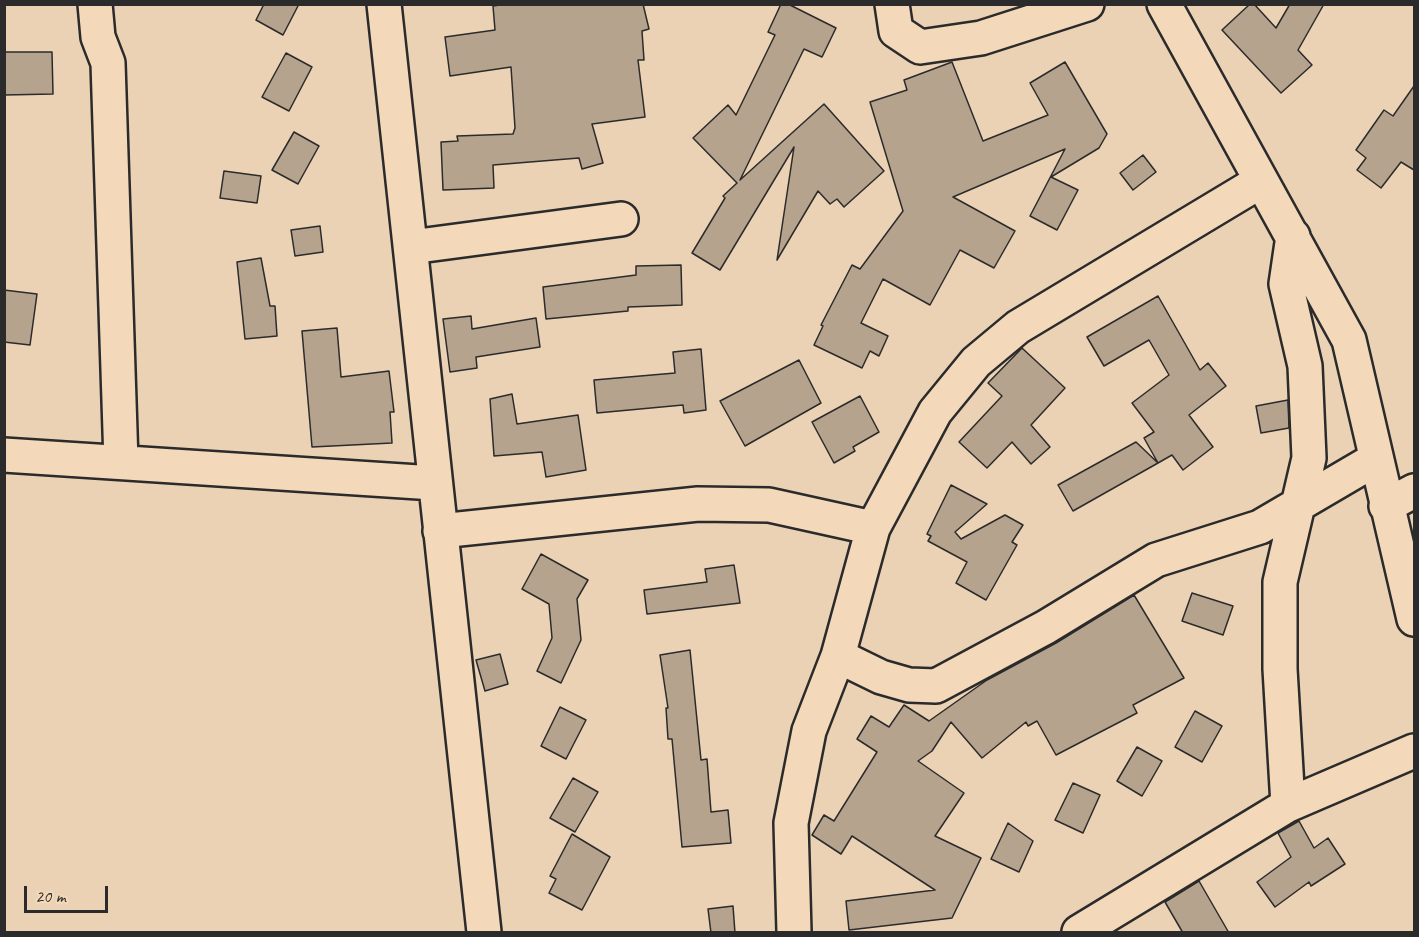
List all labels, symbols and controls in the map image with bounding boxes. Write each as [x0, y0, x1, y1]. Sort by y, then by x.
scale bar [27, 874, 111, 912]
text: 20 m [35, 885, 66, 907]

